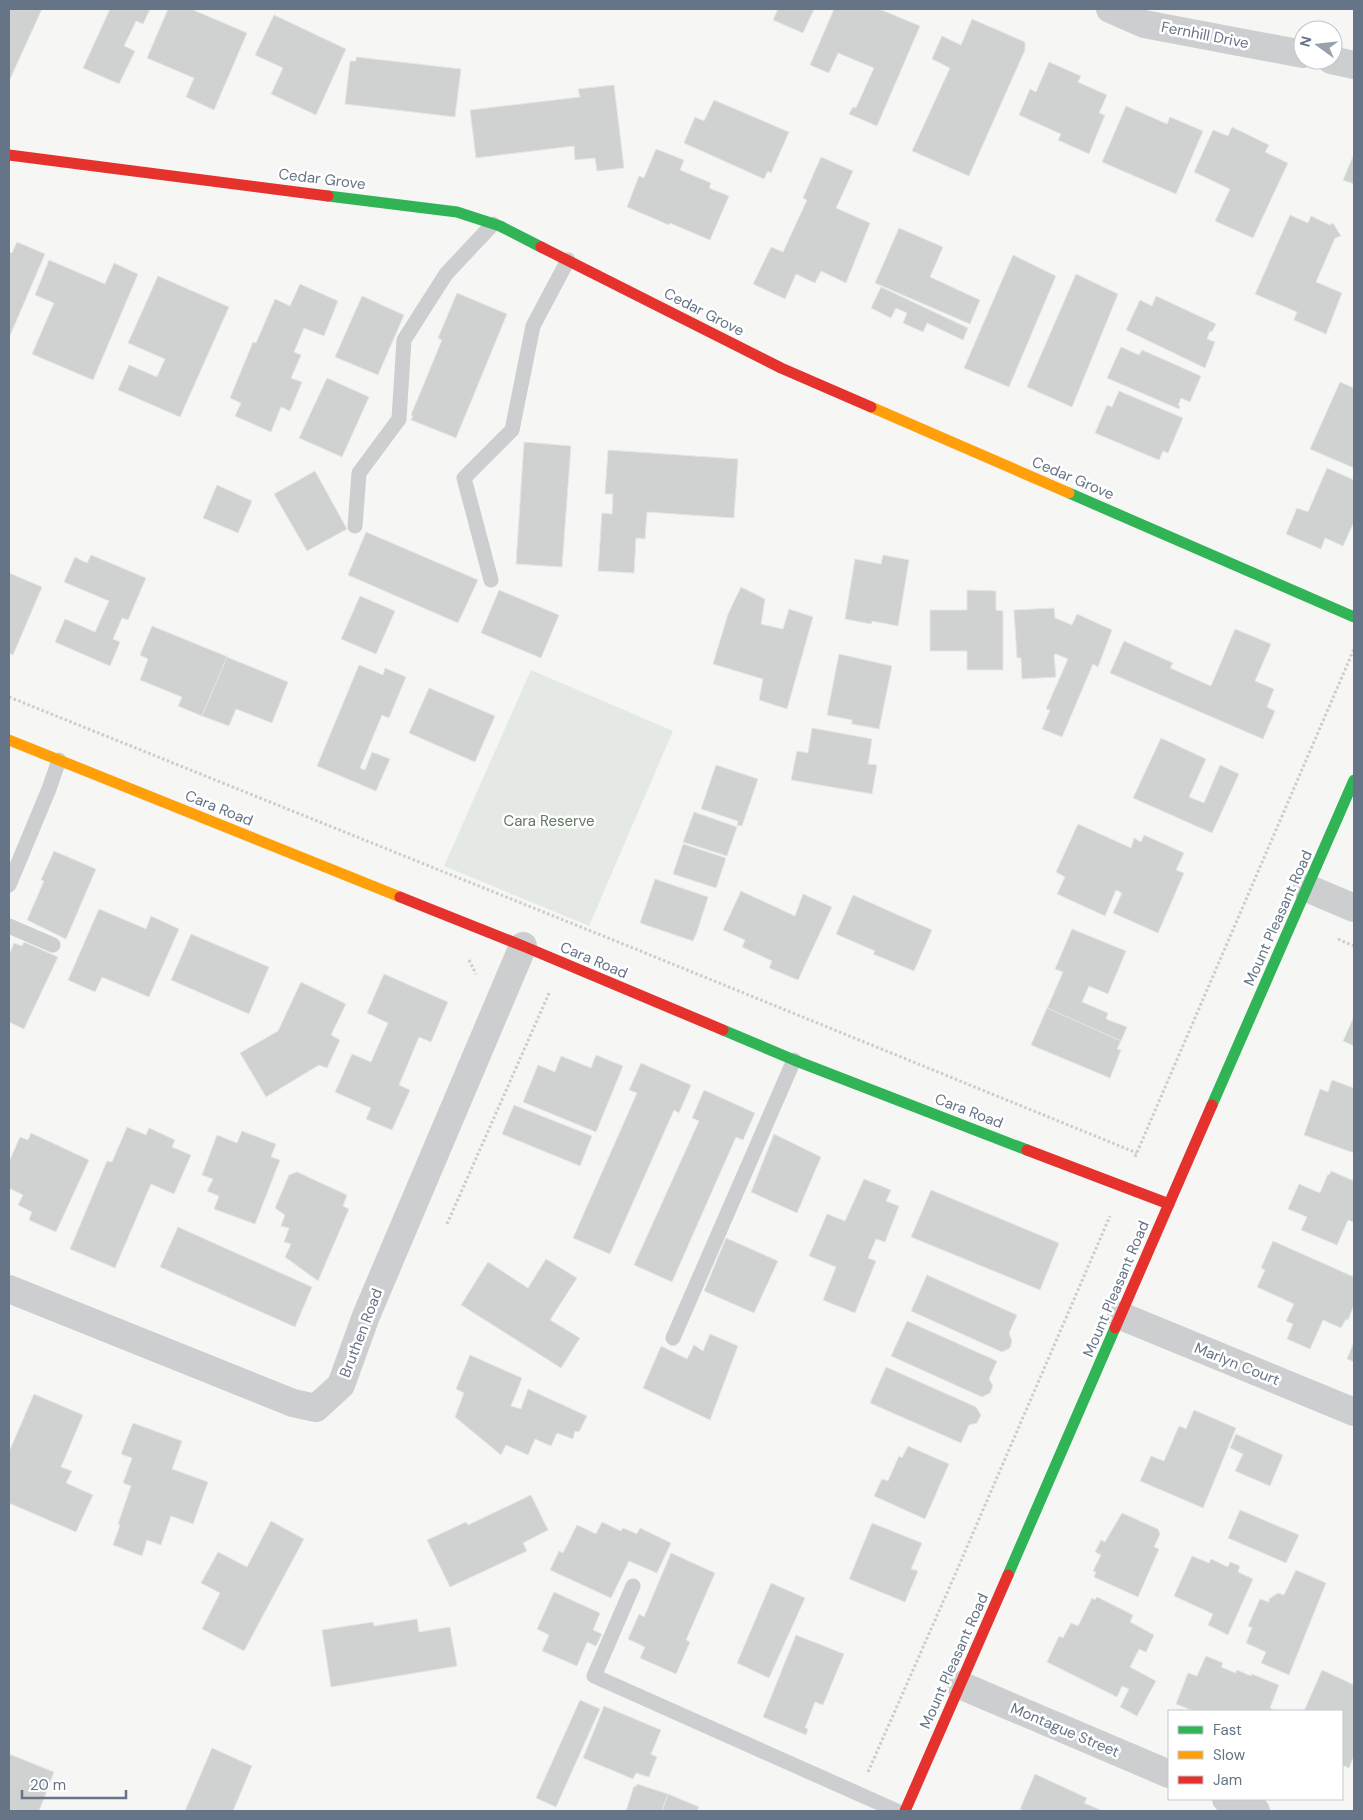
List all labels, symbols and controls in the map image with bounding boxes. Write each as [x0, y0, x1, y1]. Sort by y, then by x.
street label: Fernhill Drive [1159, 17, 1251, 53]
north arrow [1293, 20, 1343, 70]
text: N [1295, 34, 1315, 49]
street label: Cedar Grove [277, 164, 367, 194]
street label: Cedar Grove [660, 283, 748, 341]
street label: Cedar Grove [1029, 452, 1117, 504]
street label: Cara Road [182, 785, 256, 831]
park label: Cara Reserve [503, 811, 595, 831]
street label: Mount Pleasant Road [1239, 847, 1317, 989]
street label: Cara Road [557, 937, 631, 983]
street label: Cara Road [932, 1089, 1006, 1133]
street label: Mount Pleasant Road [1078, 1218, 1154, 1360]
street label: Bruthen Road [335, 1286, 387, 1380]
street label: Marlyn Court [1191, 1338, 1283, 1390]
street label: Mount Pleasant Road [915, 1590, 993, 1732]
street label: Montague Street [1008, 1698, 1122, 1762]
legend [1168, 1710, 1343, 1800]
text: Fast [1213, 1720, 1242, 1740]
text: Slow [1213, 1745, 1246, 1765]
scale bar [22, 1768, 126, 1800]
text: Jam [1213, 1770, 1242, 1790]
text: 20 m [30, 1775, 66, 1795]

